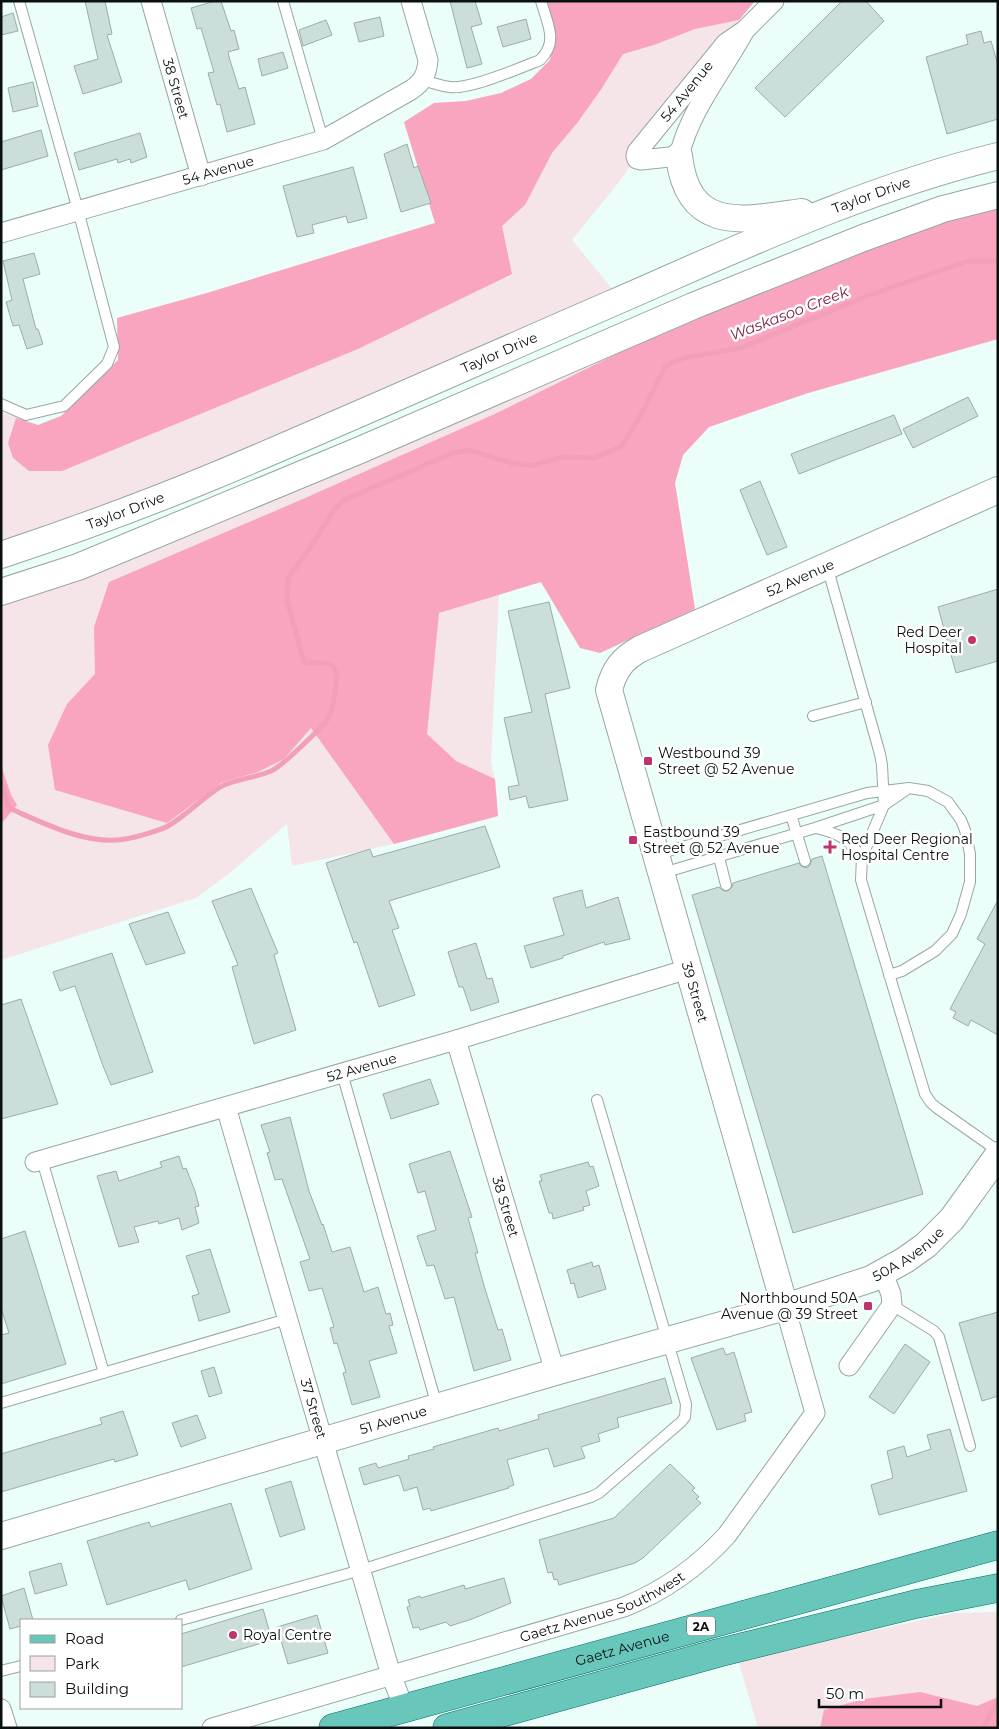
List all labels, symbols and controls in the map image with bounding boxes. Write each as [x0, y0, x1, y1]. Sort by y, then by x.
street label: 38 Street [159, 56, 193, 122]
street label: 54 Avenue [656, 57, 717, 125]
street label: 54 Avenue [180, 151, 256, 189]
street label: Taylor Drive [830, 173, 913, 218]
water label: Waskasoo Creek [727, 281, 852, 344]
street label: Taylor Drive [458, 328, 540, 377]
street label: Taylor Drive [84, 488, 167, 534]
street label: 52 Avenue [763, 555, 837, 601]
place label: Red Deer Hospital [896, 623, 962, 657]
marker: Red Deer Hospital [966, 634, 978, 646]
place label: Westbound 39 Street @ 52 Avenue [658, 744, 794, 778]
marker: Westbound 39 Street @ 52 Avenue [642, 755, 654, 767]
place label: Eastbound 39 Street @ 52 Avenue [643, 823, 779, 857]
place label: Red Deer Regional Hospital Centre [841, 830, 973, 864]
marker: Eastbound 39 Street @ 52 Avenue [627, 834, 639, 846]
marker: Red Deer Regional Hospital Centre [823, 840, 837, 854]
street label: 39 Street [678, 960, 712, 1025]
street label: 52 Avenue [324, 1049, 399, 1086]
street label: 38 Street [488, 1174, 523, 1240]
street label: 50A Avenue [869, 1223, 948, 1285]
place label: Northbound 50A Avenue @ 39 Street [721, 1289, 859, 1323]
marker: Northbound 50A Avenue @ 39 Street [862, 1300, 874, 1312]
street label: 37 Street [296, 1376, 331, 1441]
street label: 51 Avenue [357, 1401, 429, 1438]
street label: Gaetz Avenue Southwest [518, 1567, 688, 1646]
road number: 2A [687, 1616, 715, 1635]
legend [20, 1619, 182, 1709]
place label: Royal Centre [243, 1626, 332, 1644]
street label: Gaetz Avenue [573, 1627, 671, 1670]
text: Road [65, 1629, 104, 1648]
marker: Royal Centre [227, 1629, 239, 1641]
text: Park [65, 1654, 99, 1673]
scale bar [819, 1676, 942, 1708]
text: Building [65, 1679, 129, 1698]
text: 50 m [826, 1684, 864, 1703]

